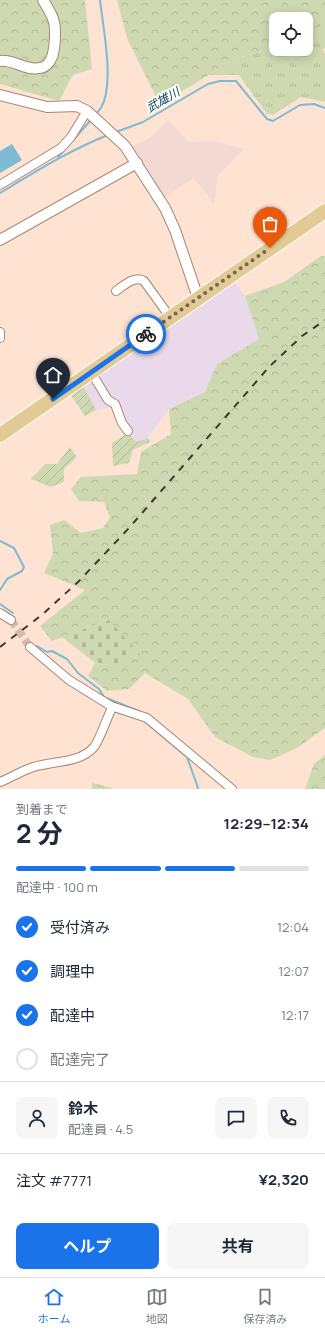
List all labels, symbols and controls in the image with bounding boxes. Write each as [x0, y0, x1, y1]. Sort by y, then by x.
map controls [269, 12, 313, 56]
button: locate [269, 12, 313, 56]
water label: 武雄川 [143, 82, 184, 116]
pin [253, 207, 287, 248]
icon: bag [259, 213, 281, 235]
courier [126, 314, 166, 354]
icon: bike [135, 323, 157, 345]
pin [36, 358, 70, 399]
icon: home [42, 364, 64, 386]
text: 到着まで [16, 800, 68, 818]
text: 12:29–12:34 [224, 813, 309, 834]
text: 2 分 [16, 815, 63, 851]
text: 配達中 · 100 m [16, 878, 98, 896]
icon: check [16, 916, 38, 938]
text: 受付済み [50, 917, 110, 938]
text: 12:04 [277, 918, 309, 936]
icon: check [16, 960, 38, 982]
text: 調理中 [50, 961, 95, 982]
text: 12:07 [278, 962, 309, 980]
icon: check [16, 1004, 38, 1026]
text: 配達中 [50, 1005, 95, 1026]
text: 12:17 [281, 1006, 309, 1024]
text: 配達完了 [50, 1049, 110, 1070]
button: person [16, 1097, 58, 1139]
button: chat [215, 1097, 257, 1139]
button: phone [267, 1097, 309, 1139]
text: 鈴木 [68, 1098, 98, 1119]
text: 配達員 · 4.5 [68, 1120, 133, 1138]
text: ¥2,320 [259, 1169, 309, 1190]
text: 注文 #7771 [16, 1170, 92, 1191]
button: ヘルプ [16, 1223, 159, 1269]
button: 共有 [167, 1223, 309, 1269]
tab: ホーム [38, 1286, 70, 1326]
tab: 地図 [146, 1286, 168, 1326]
tab: 保存済み [243, 1286, 287, 1326]

